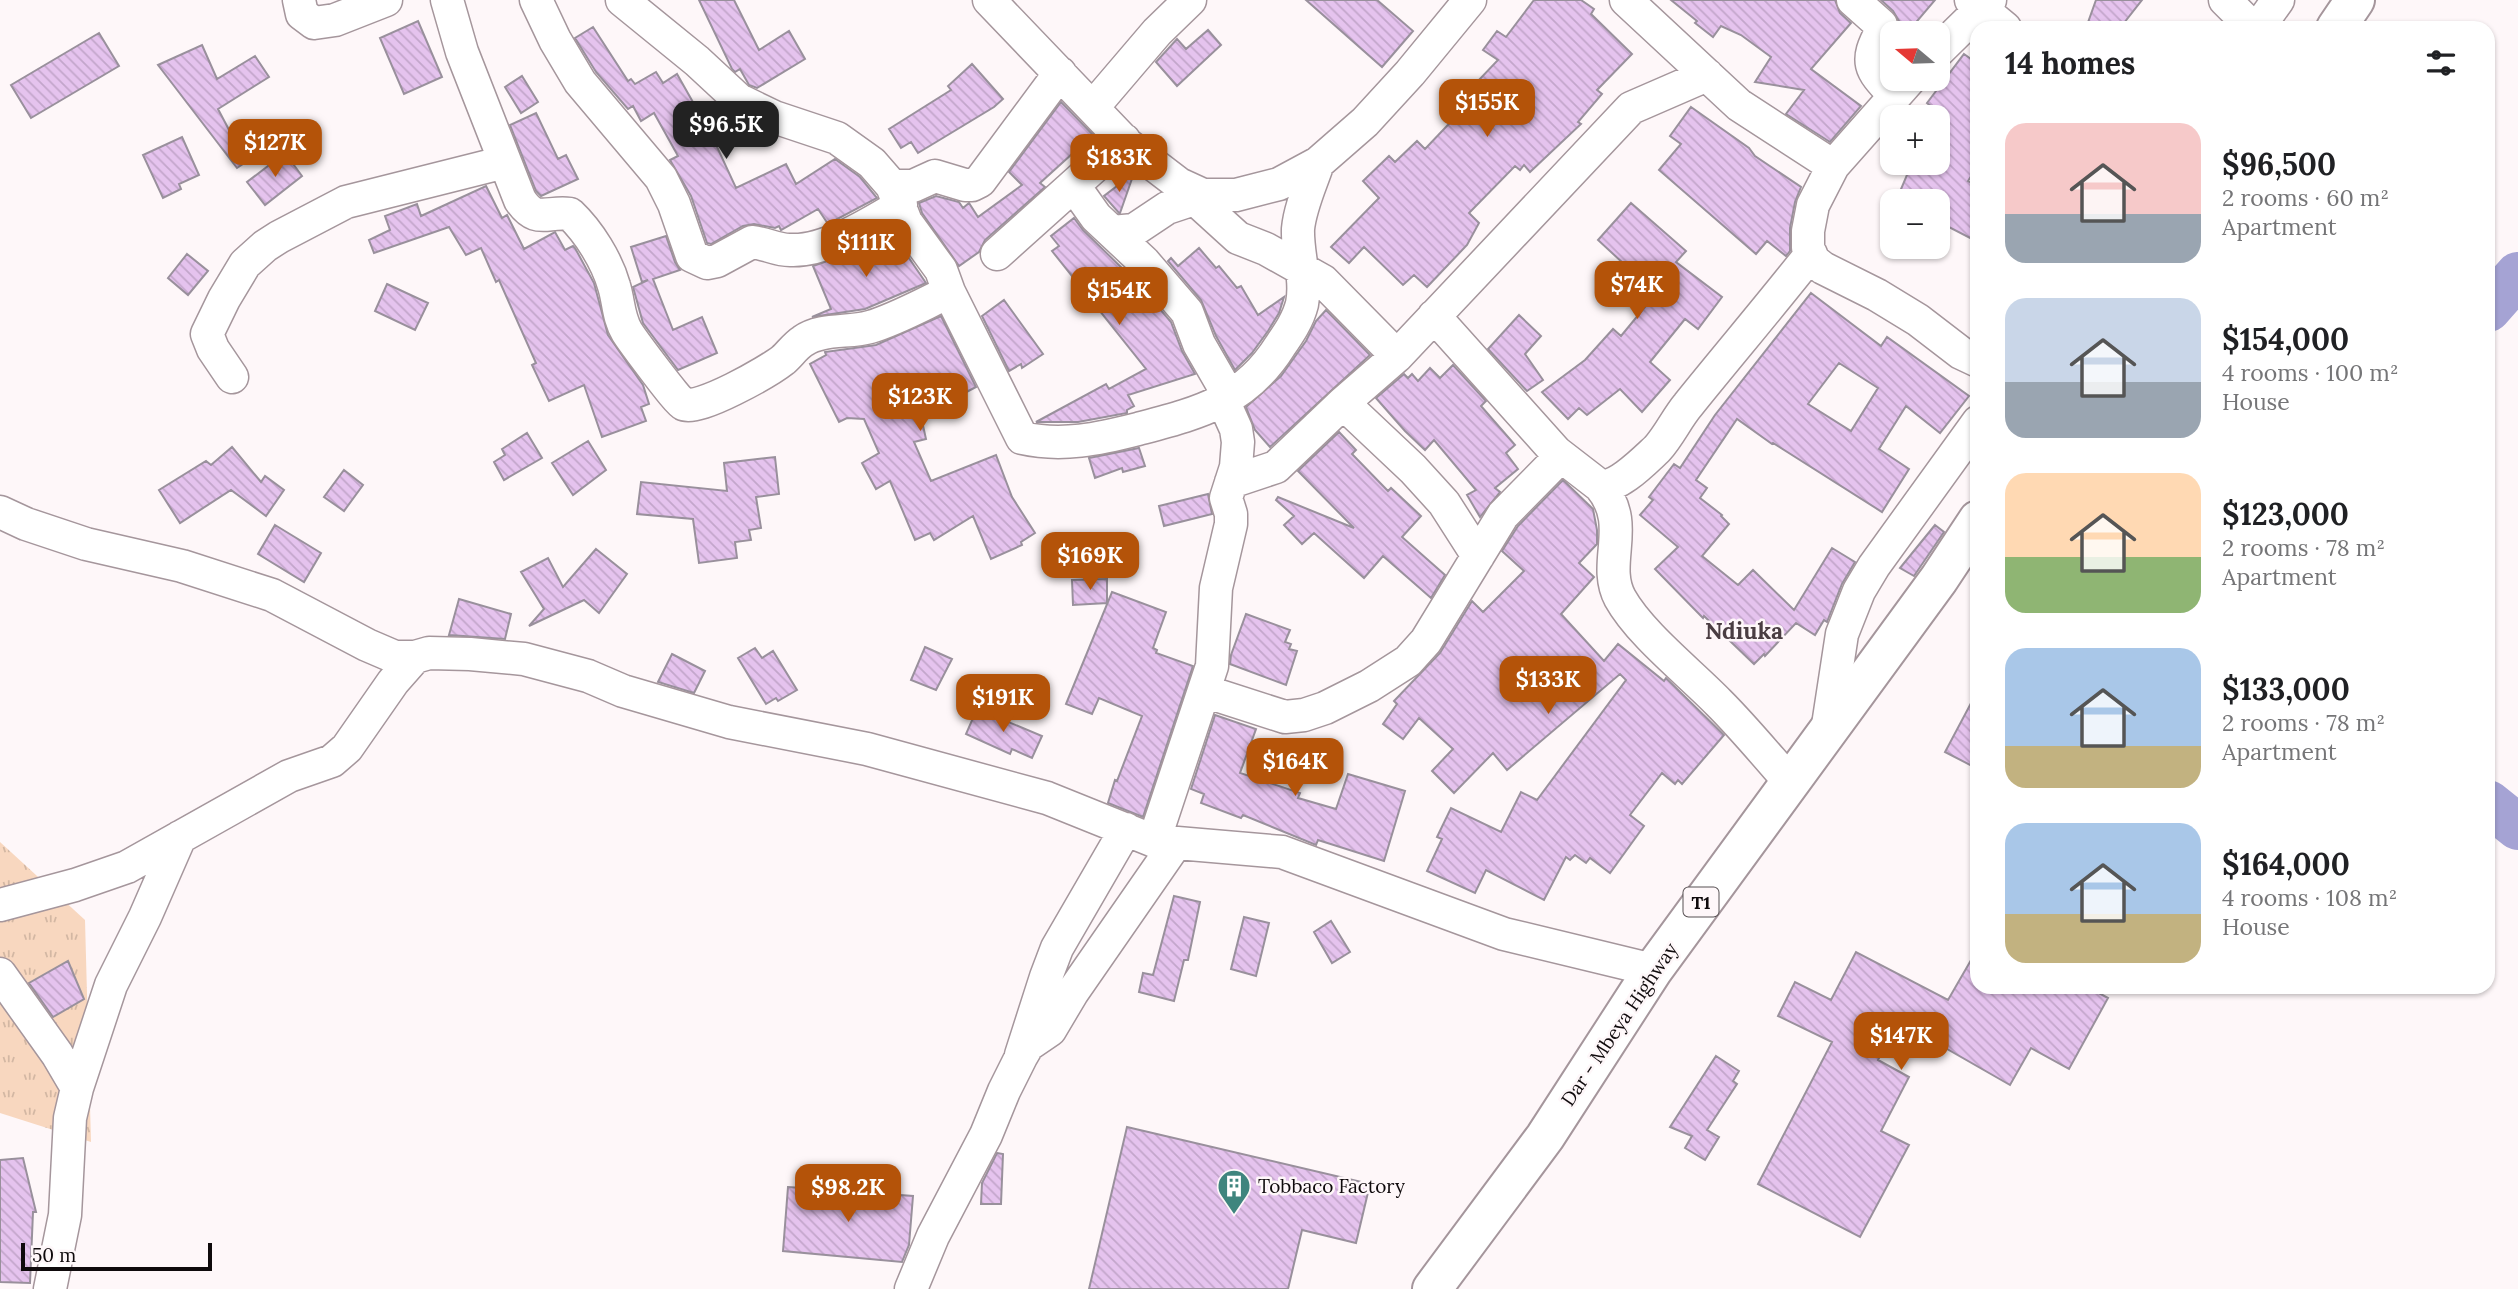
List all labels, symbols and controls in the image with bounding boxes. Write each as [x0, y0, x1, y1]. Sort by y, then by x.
north arrow [1880, 21, 1950, 91]
map controls [1880, 21, 1950, 259]
text: 14 homes [2005, 44, 2135, 82]
icon: filters [2422, 44, 2460, 82]
pin: $155K [1438, 80, 1536, 139]
text: $155K [1455, 87, 1519, 116]
pin: $96.5K [669, 102, 783, 161]
button: + [1880, 105, 1950, 175]
text: $96.5K [689, 109, 763, 138]
pin: $127K [226, 120, 324, 179]
text: $127K [244, 127, 306, 156]
pin: $183K [1070, 134, 1168, 194]
text: $183K [1086, 142, 1152, 171]
text: $96,500 [2222, 145, 2336, 183]
icon: home [2061, 151, 2145, 235]
text: 2 rooms · 60 m² [2222, 183, 2389, 212]
button: − [1880, 189, 1950, 259]
text: Apartment [2222, 212, 2337, 241]
pin: $111K [817, 219, 915, 279]
text: $111K [837, 227, 895, 256]
pin: $74K [1596, 262, 1678, 321]
pin: $154K [1070, 268, 1168, 327]
text: $74K [1611, 269, 1663, 298]
text: $154K [1087, 275, 1151, 304]
text: $154,000 [2222, 320, 2349, 358]
icon: home [2061, 326, 2145, 410]
text: 4 rooms · 100 m² [2222, 358, 2399, 387]
pin: $123K [871, 374, 969, 433]
text: $123K [888, 381, 952, 410]
text: House [2222, 387, 2290, 416]
text: $123,000 [2222, 495, 2349, 533]
icon: home [2061, 501, 2145, 585]
pin: $169K [1041, 532, 1139, 592]
text: 2 rooms · 78 m² [2222, 533, 2385, 562]
text: $169K [1057, 540, 1123, 569]
text: Apartment [2222, 562, 2337, 591]
district label: Ndiuka [1705, 616, 1783, 645]
pin: $133K [1499, 656, 1597, 716]
text: $133K [1516, 664, 1581, 693]
text: $133,000 [2222, 670, 2350, 708]
pin: $191K [954, 674, 1052, 734]
icon: home [2061, 676, 2145, 760]
text: $191K [972, 682, 1034, 711]
text: 2 rooms · 78 m² [2222, 708, 2385, 737]
text: Apartment [2222, 737, 2337, 766]
pin: $164K [1246, 738, 1344, 798]
text: $164K [1262, 746, 1328, 775]
text: $164,000 [2222, 845, 2350, 883]
icon: home [2061, 851, 2145, 935]
text: 4 rooms · 108 m² [2222, 883, 2397, 912]
road number: T1 [1684, 888, 1718, 917]
text: House [2222, 912, 2290, 941]
street label: Dar - Mbeya Highway [1555, 938, 1683, 1110]
pin: $147K [1852, 1012, 1950, 1072]
text: $147K [1870, 1020, 1932, 1049]
pin: $98.2K [791, 1164, 905, 1224]
building icon: Tobbaco Factory [1215, 1167, 1253, 1216]
text: $98.2K [811, 1172, 885, 1201]
place label: Tobbaco Factory [1258, 1174, 1405, 1198]
scale bar [21, 1240, 212, 1272]
text: 50 m [32, 1243, 76, 1267]

